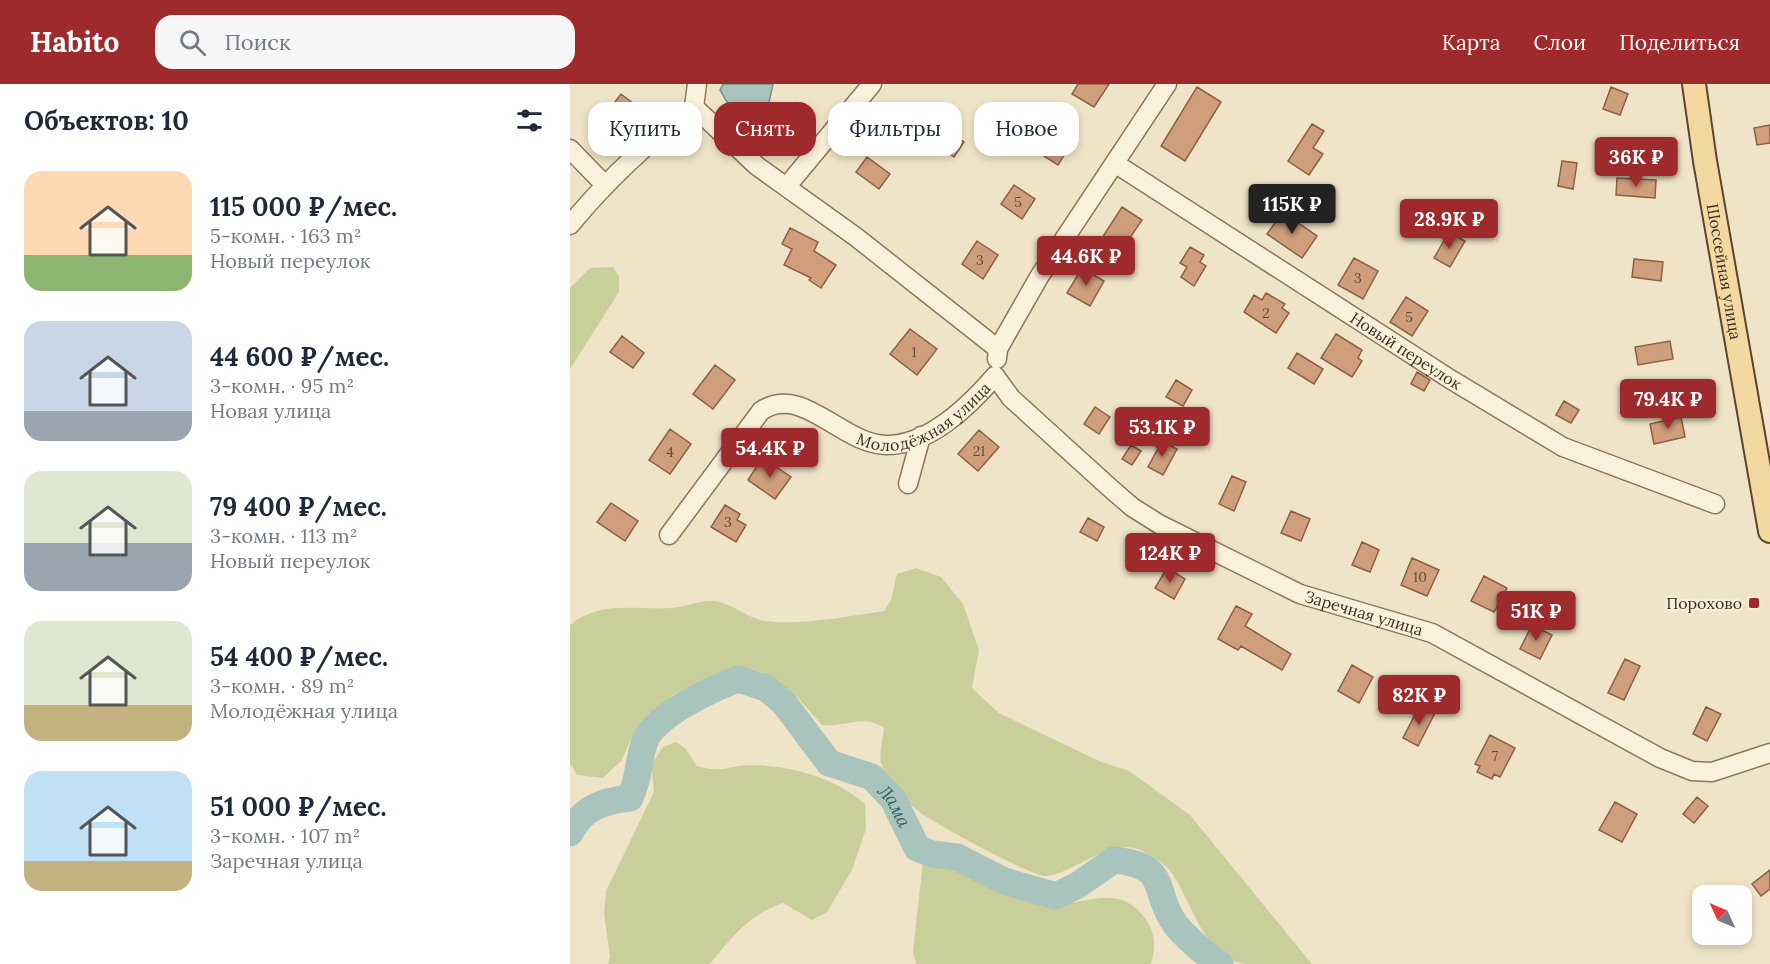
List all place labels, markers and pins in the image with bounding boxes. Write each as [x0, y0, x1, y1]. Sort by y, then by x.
pin: 36K ₽ [1594, 137, 1678, 188]
pin: 115K ₽ [1243, 184, 1341, 235]
pin: 28.9K ₽ [1394, 199, 1504, 250]
pin: 44.6K ₽ [1031, 236, 1141, 287]
pin: 79.4K ₽ [1613, 379, 1723, 430]
pin: 53.1K ₽ [1107, 407, 1217, 458]
pin: 54.4K ₽ [715, 428, 825, 479]
pin: 124K ₽ [1121, 533, 1219, 584]
pin: 51K ₽ [1494, 591, 1578, 642]
place label: Порохово [1666, 593, 1742, 613]
marker: Порохово [1747, 596, 1761, 610]
pin: 82K ₽ [1377, 675, 1461, 726]

